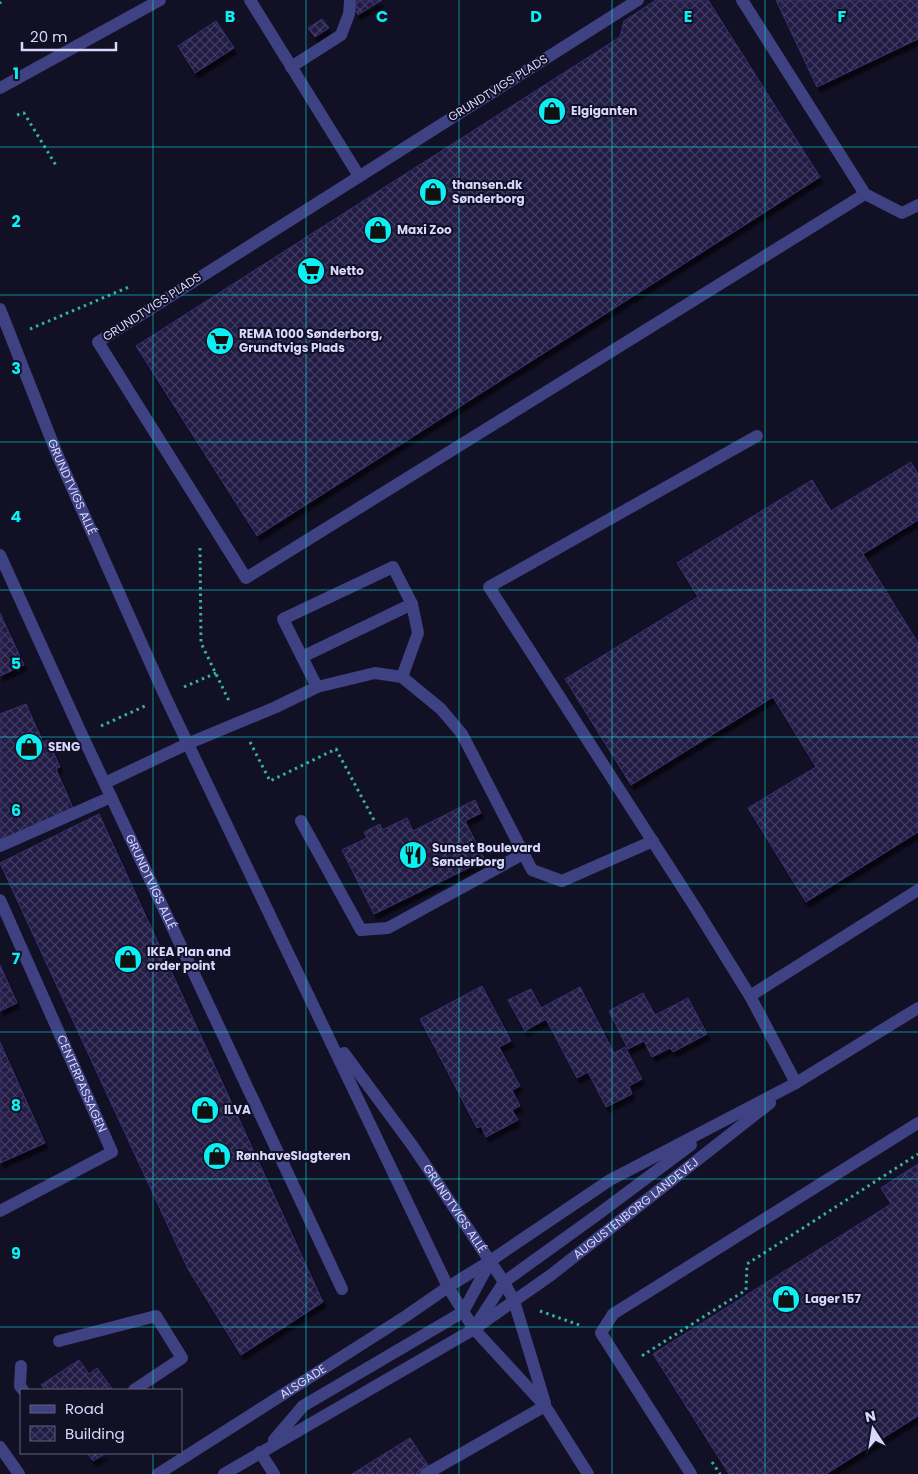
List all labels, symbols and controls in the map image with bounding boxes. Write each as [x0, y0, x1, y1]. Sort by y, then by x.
text: B [225, 5, 235, 28]
text: C [376, 5, 388, 28]
text: D [530, 5, 542, 28]
text: E [684, 5, 692, 28]
text: F [838, 5, 847, 28]
scale bar [22, 20, 116, 52]
text: 20 m [30, 26, 68, 47]
street label: GRUNDTVIGS PLADS [445, 50, 551, 125]
text: 1 [13, 62, 19, 85]
shop icon: Elgiganten [537, 96, 567, 126]
place label: Elgiganten [571, 102, 637, 119]
place label: thansen.dk Sønderborg [452, 176, 525, 207]
shop icon: thansen.dk Sønderborg [418, 177, 448, 207]
text: 2 [11, 210, 21, 233]
shop icon: Maxi Zoo [363, 215, 393, 245]
place label: Maxi Zoo [397, 221, 452, 238]
supermarket icon: Netto [296, 256, 326, 286]
place label: Netto [330, 262, 364, 279]
street label: GRUNDTVIGS PLADS [99, 268, 204, 345]
place label: REMA 1000 Sønderborg, Grundtvigs Plads [239, 325, 382, 356]
supermarket icon: REMA 1000 Sønderborg, Grundtvigs Plads [205, 326, 235, 356]
text: 3 [11, 357, 21, 380]
street label: GRUNDTVIGS ALLÉ [44, 436, 101, 538]
text: 4 [11, 505, 22, 528]
text: 5 [11, 652, 21, 675]
shop icon: SENG [14, 732, 44, 762]
place label: SENG [48, 738, 80, 755]
text: 6 [11, 799, 21, 822]
street label: GRUNDTVIGS ALLÉ [122, 831, 181, 932]
place label: Sunset Boulevard Sønderborg [432, 839, 541, 870]
restaurant icon: Sunset Boulevard Sønderborg [398, 840, 428, 870]
place label: IKEA Plan and order point [147, 943, 231, 974]
shop icon: IKEA Plan and order point [113, 944, 143, 974]
text: 7 [12, 947, 21, 970]
street label: CENTERPASSAGEN [53, 1032, 111, 1135]
text: 8 [11, 1094, 21, 1117]
shop icon: ILVA [190, 1095, 220, 1125]
place label: ILVA [224, 1101, 251, 1118]
shop icon: RønhaveSlagteren [202, 1141, 232, 1171]
place label: RønhaveSlagteren [236, 1147, 351, 1164]
street label: AUGUSTENBORG LANDEVEJ [569, 1153, 702, 1263]
street label: GRUNDTVIGS ALLÉ [419, 1161, 491, 1256]
text: 9 [11, 1242, 21, 1265]
shop icon: Lager 157 [771, 1284, 801, 1314]
place label: Lager 157 [805, 1290, 861, 1307]
street label: ALSGADE [276, 1360, 329, 1402]
legend [20, 1389, 182, 1454]
text: Road [65, 1398, 104, 1419]
north arrow [848, 1404, 898, 1454]
text: N [863, 1405, 878, 1427]
text: Building [65, 1423, 125, 1444]

